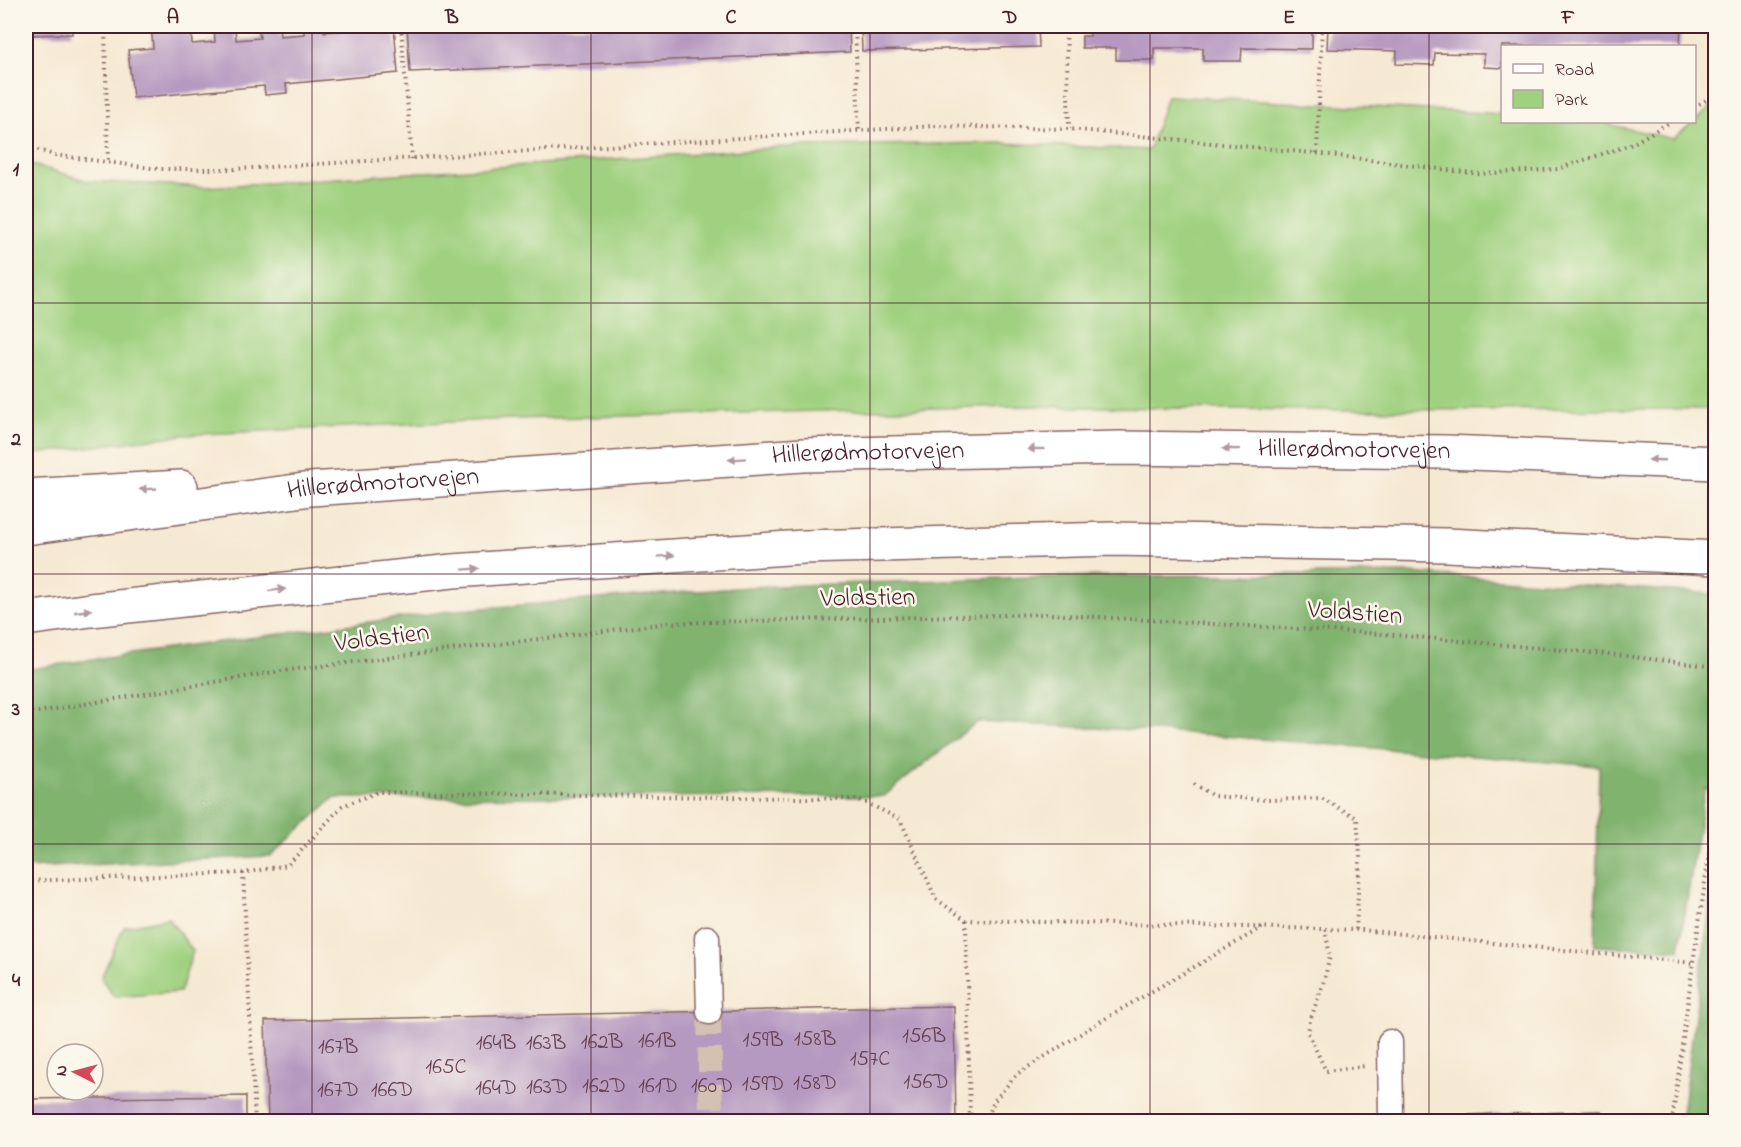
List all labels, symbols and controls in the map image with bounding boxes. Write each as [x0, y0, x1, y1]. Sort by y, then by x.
text: A [167, 4, 179, 33]
text: B [444, 4, 459, 33]
text: C [726, 4, 737, 33]
text: D [1002, 4, 1017, 33]
text: E [1283, 4, 1295, 33]
text: F [1561, 4, 1575, 33]
legend [1501, 45, 1696, 123]
text: Road [1555, 58, 1594, 84]
text: Park [1555, 88, 1588, 114]
text: 1 [13, 156, 20, 185]
text: 2 [10, 426, 21, 455]
street label: Hillerødmotorvejen [1258, 431, 1451, 471]
street label: Hillerødmotorvejen [771, 432, 965, 476]
one-way arrow [1222, 444, 1241, 454]
one-way arrow [1027, 445, 1046, 454]
one-way arrow [727, 454, 746, 464]
one-way arrow [1648, 456, 1667, 465]
street label: Hillerødmotorvejen [285, 458, 481, 511]
one-way arrow [138, 484, 157, 493]
one-way arrow [656, 552, 675, 561]
one-way arrow [462, 565, 481, 574]
street label: Voldstien [819, 579, 916, 619]
one-way arrow [268, 585, 287, 594]
street label: Voldstien [1305, 592, 1404, 636]
one-way arrow [74, 606, 93, 615]
street label: Voldstien [332, 614, 431, 664]
text: 3 [11, 696, 20, 725]
text: 4 [12, 967, 21, 996]
house number: 156B [902, 1021, 946, 1053]
house number: 158B [794, 1024, 837, 1056]
house number: 159B [742, 1025, 784, 1057]
house number: 161B [638, 1026, 676, 1058]
house number: 162B [581, 1027, 623, 1059]
house number: 164B [476, 1028, 516, 1060]
house number: 163B [526, 1028, 566, 1060]
house number: 167B [318, 1032, 358, 1064]
north arrow [45, 1042, 105, 1102]
house number: 157C [850, 1044, 890, 1076]
house number: 165C [425, 1052, 467, 1084]
text: N [50, 1064, 75, 1077]
house number: 156D [903, 1067, 949, 1099]
house number: 158D [793, 1068, 837, 1100]
house number: 159D [742, 1069, 784, 1101]
house number: 162D [582, 1071, 626, 1103]
house number: 161D [638, 1071, 678, 1103]
house number: 160D [691, 1071, 733, 1103]
house number: 163D [526, 1072, 568, 1104]
house number: 164D [475, 1073, 517, 1105]
house number: 167D [317, 1075, 359, 1107]
house number: 166D [371, 1075, 413, 1107]

